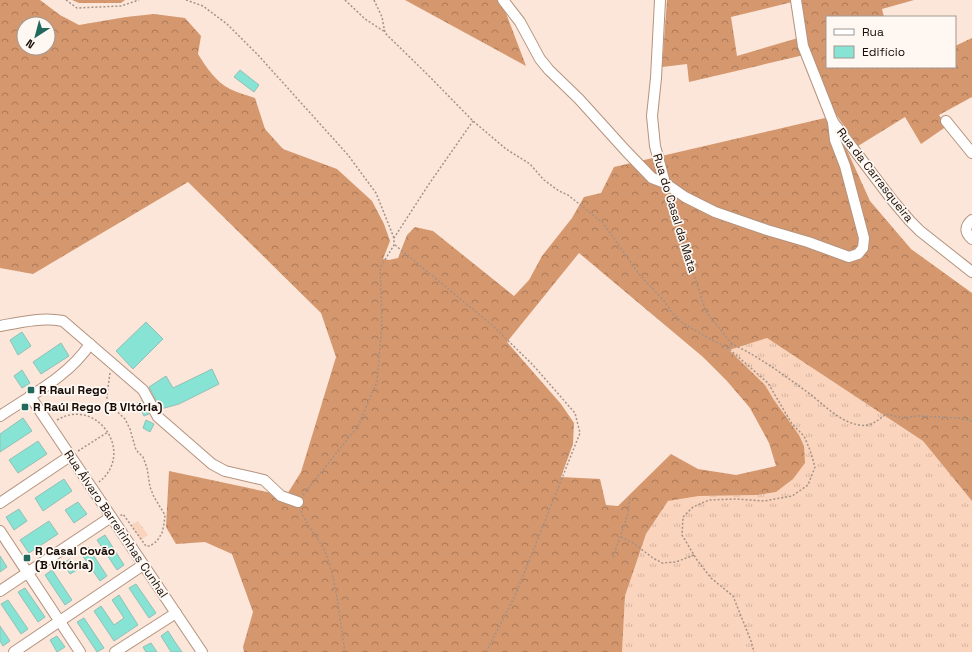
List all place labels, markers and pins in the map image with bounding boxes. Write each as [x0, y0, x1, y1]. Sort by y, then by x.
place label: R Raul Rego [39, 382, 107, 398]
marker: R Raul Rego [26, 385, 36, 395]
place label: R Raúl Rego (B Vitória) [33, 399, 163, 415]
marker: R Raúl Rego (B Vitória) [20, 402, 30, 412]
place label: R Casal Covão (B Vitória) [35, 543, 115, 573]
marker: R Casal Covão (B Vitória) [22, 553, 32, 563]

